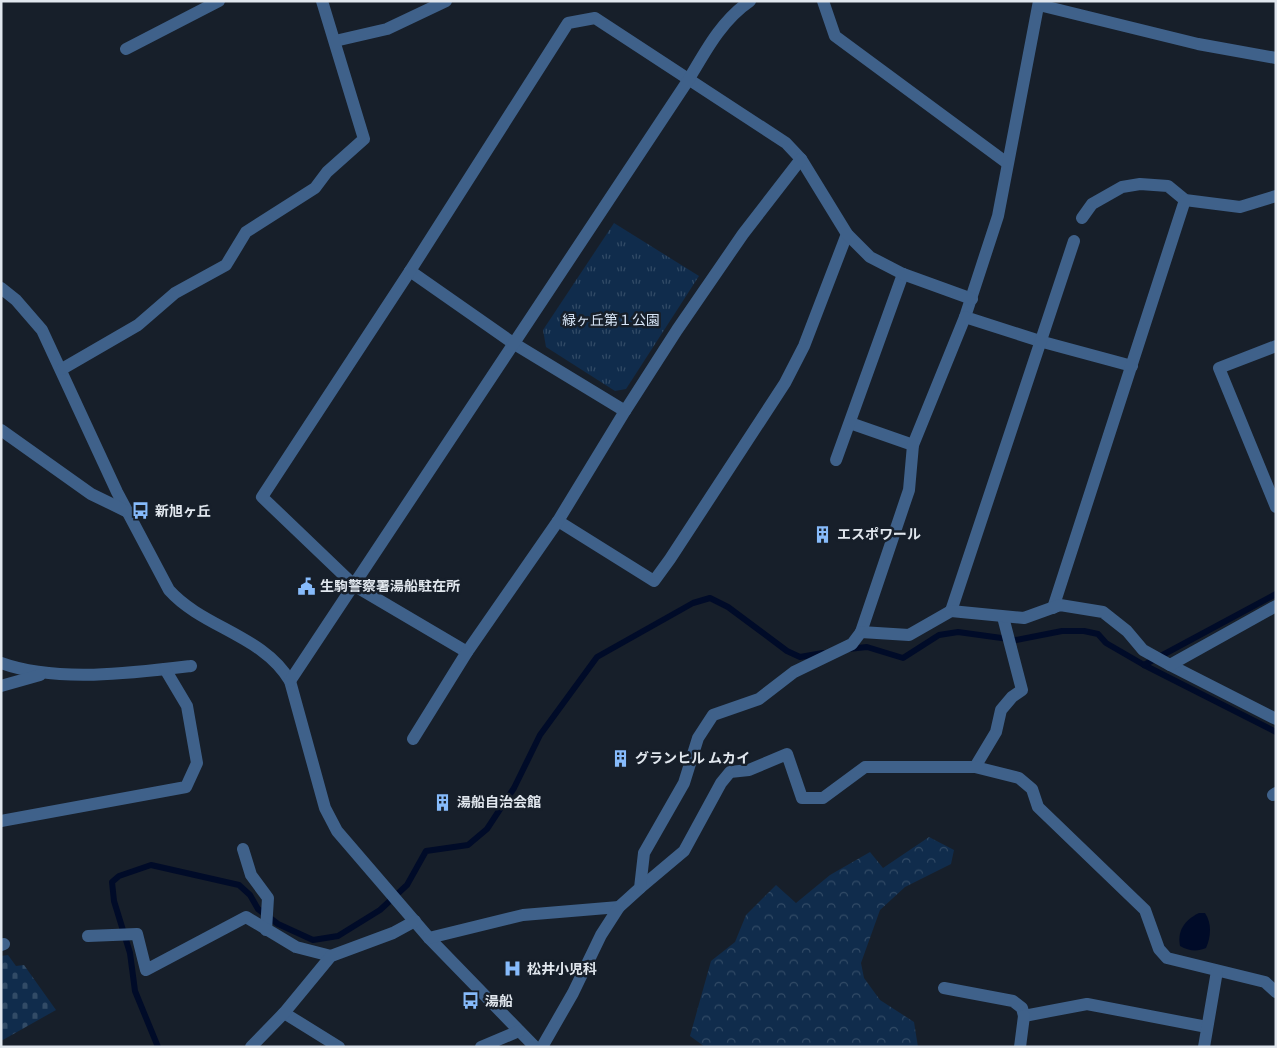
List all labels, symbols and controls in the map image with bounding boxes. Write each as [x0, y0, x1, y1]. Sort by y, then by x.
park label: 緑ヶ丘第１公園 [562, 312, 660, 329]
bus stop icon: 新旭ヶ丘 [131, 501, 151, 521]
place label: 新旭ヶ丘 [155, 503, 211, 520]
building icon: エスポワール [813, 524, 833, 544]
place label: エスポワール [837, 526, 921, 543]
public building icon: 生駒警察署湯船駐在所 [296, 576, 316, 596]
place label: 生駒警察署湯船駐在所 [320, 578, 460, 595]
building icon: グランヒル ムカイ [611, 748, 631, 768]
place label: グランヒル ムカイ [635, 750, 750, 767]
building icon: 湯船自治会館 [433, 792, 453, 812]
place label: 湯船自治会館 [457, 794, 541, 811]
hospital icon: 松井小児科 [503, 959, 523, 979]
place label: 松井小児科 [527, 961, 597, 978]
bus stop icon: 湯船 [461, 991, 481, 1011]
place label: 湯船 [485, 993, 513, 1010]

